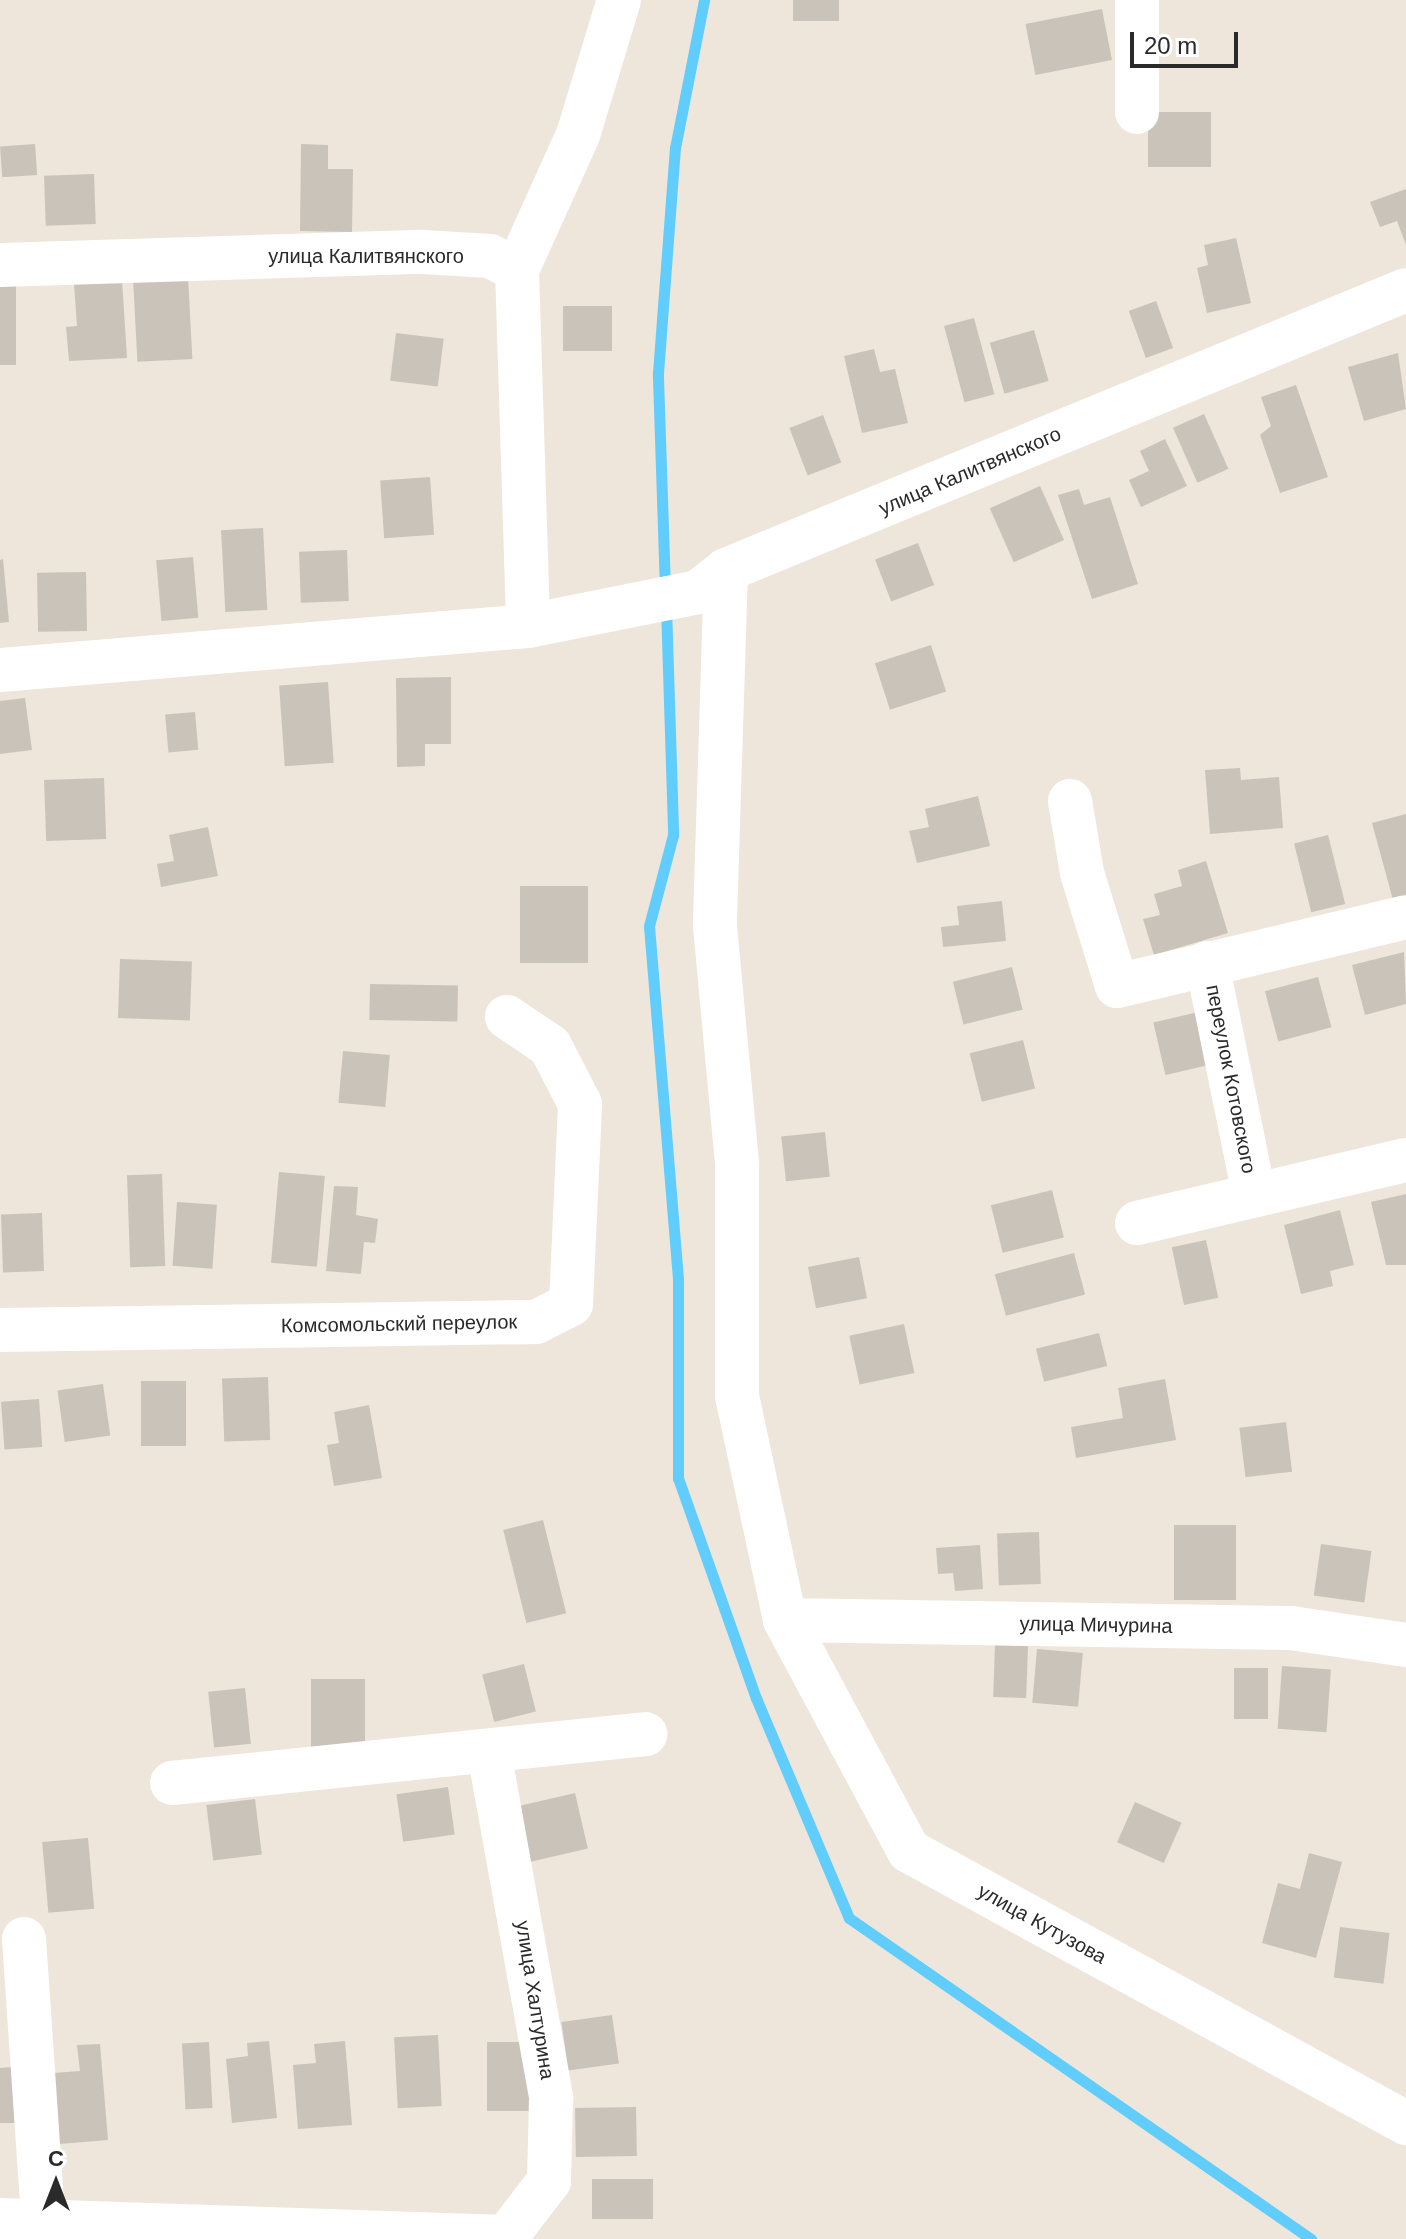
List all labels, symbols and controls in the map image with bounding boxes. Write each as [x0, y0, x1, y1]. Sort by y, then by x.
scale bar [1134, 16, 1242, 66]
text: 20 m [1144, 32, 1197, 59]
street label: улица Калитвянского [268, 244, 464, 268]
street label: улица Калитвянского [875, 422, 1065, 520]
street label: переулок Котовского [1201, 983, 1261, 1175]
street label: Комсомольский переулок [281, 1310, 517, 1338]
street label: улица Мичурина [1019, 1612, 1173, 1638]
street label: улица Кутузова [974, 1879, 1110, 1969]
street label: улица Халтурина [511, 1919, 559, 2081]
north arrow [16, 2143, 96, 2223]
text: С [48, 2146, 64, 2171]

